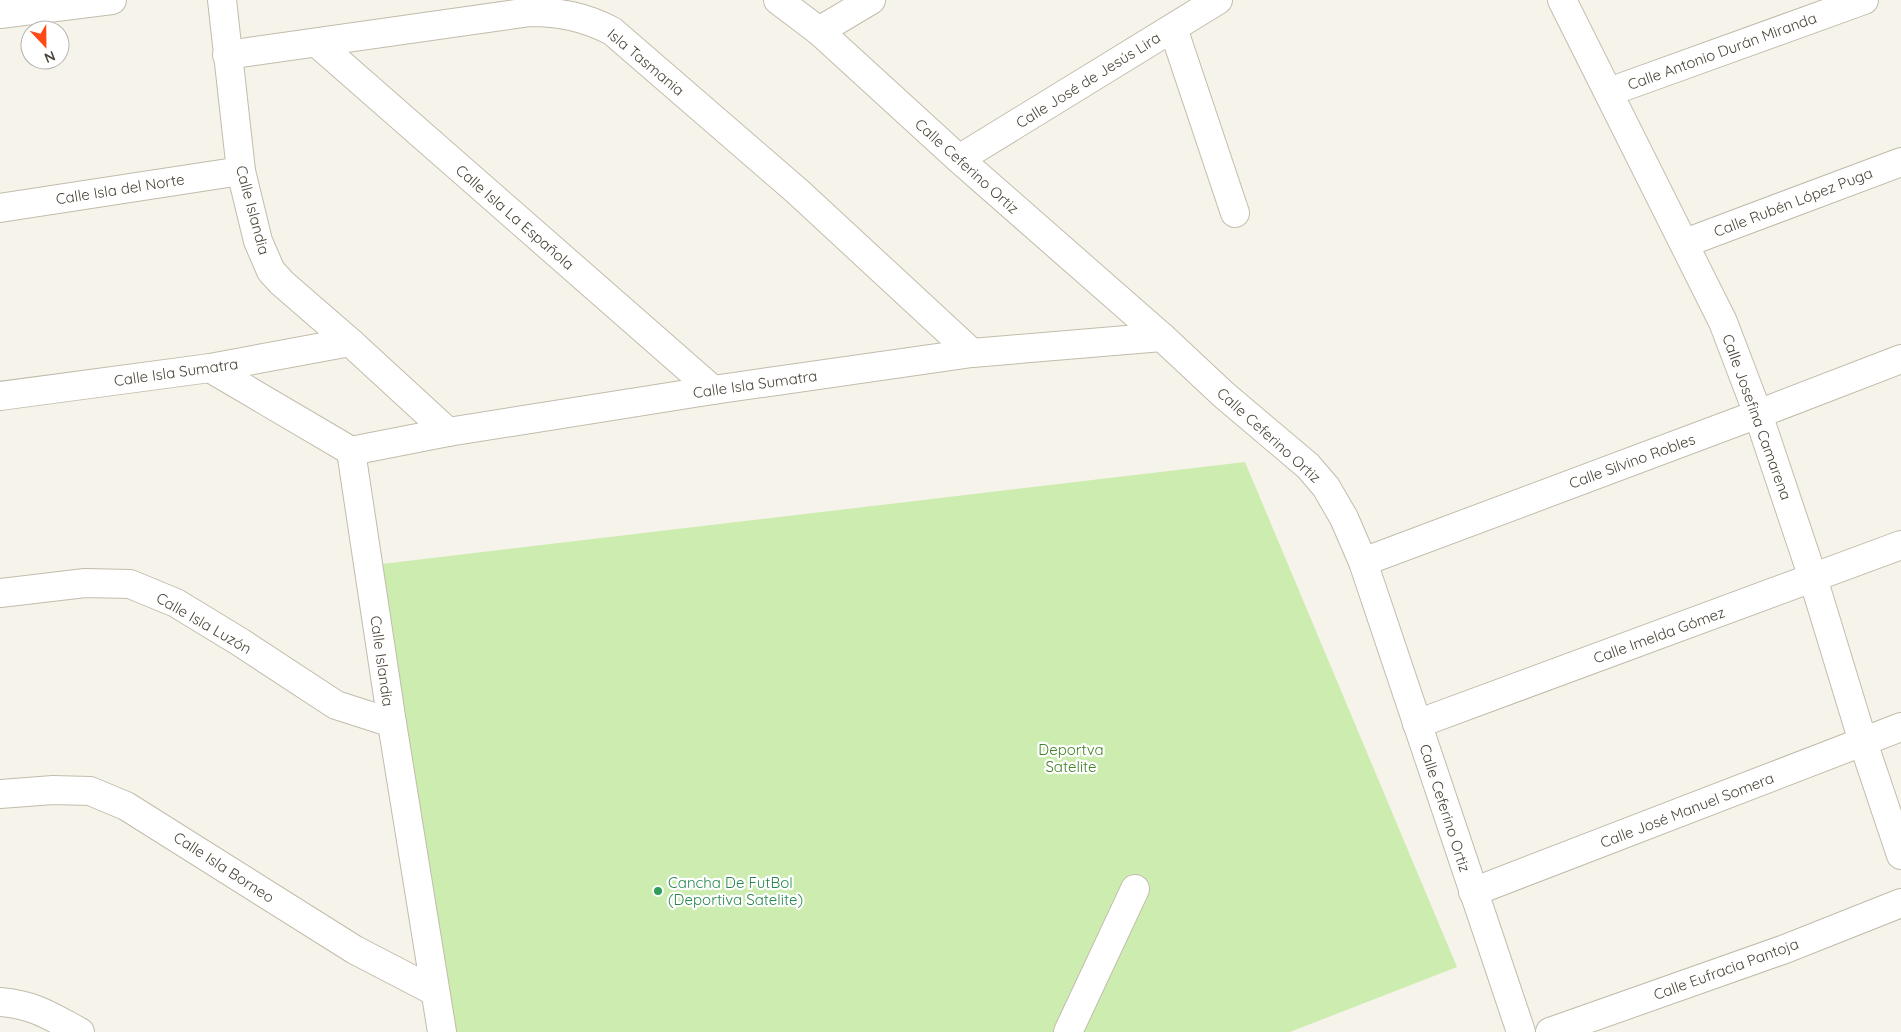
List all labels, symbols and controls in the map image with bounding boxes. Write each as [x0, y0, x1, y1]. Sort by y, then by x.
street label: Calle Antonio Durán Miranda [1625, 8, 1819, 94]
north arrow [20, 20, 70, 70]
street label: Isla Tasmania [604, 24, 688, 100]
street label: Calle José de Jesús Lira [1012, 28, 1164, 132]
text: N [42, 47, 58, 67]
street label: Calle Ceferino Ortiz [911, 114, 1023, 218]
street label: Calle Isla La Española [452, 160, 578, 274]
street label: Calle Islandia [232, 163, 274, 257]
street label: Calle Rubén López Puga [1711, 163, 1875, 241]
street label: Calle Isla del Norte [54, 169, 186, 209]
street label: Calle Josefina Camarena [1718, 331, 1796, 503]
street label: Calle Isla Sumatra [113, 354, 239, 390]
street label: Calle Isla Sumatra [692, 366, 818, 402]
street label: Calle Ceferino Ortiz [1213, 383, 1325, 487]
street label: Calle Silvino Robles [1566, 429, 1698, 493]
street label: Calle Isla Luzón [153, 588, 255, 658]
street label: Calle Imelda Gómez [1591, 602, 1727, 668]
street label: Calle Islandia [366, 614, 398, 708]
park label: Deportva Satelite [1038, 740, 1104, 776]
street label: Calle Ceferino Ortiz [1415, 742, 1475, 874]
street label: Calle José Manuel Somera [1597, 768, 1777, 852]
street label: Calle Isla Borneo [170, 827, 278, 907]
place label: Cancha De FutBol (Deportiva Satelite) [668, 873, 803, 909]
marker: Cancha De FutBol (Deportiva Satelite) [652, 885, 664, 897]
street label: Calle Eufracia Pantoja [1651, 934, 1801, 1004]

